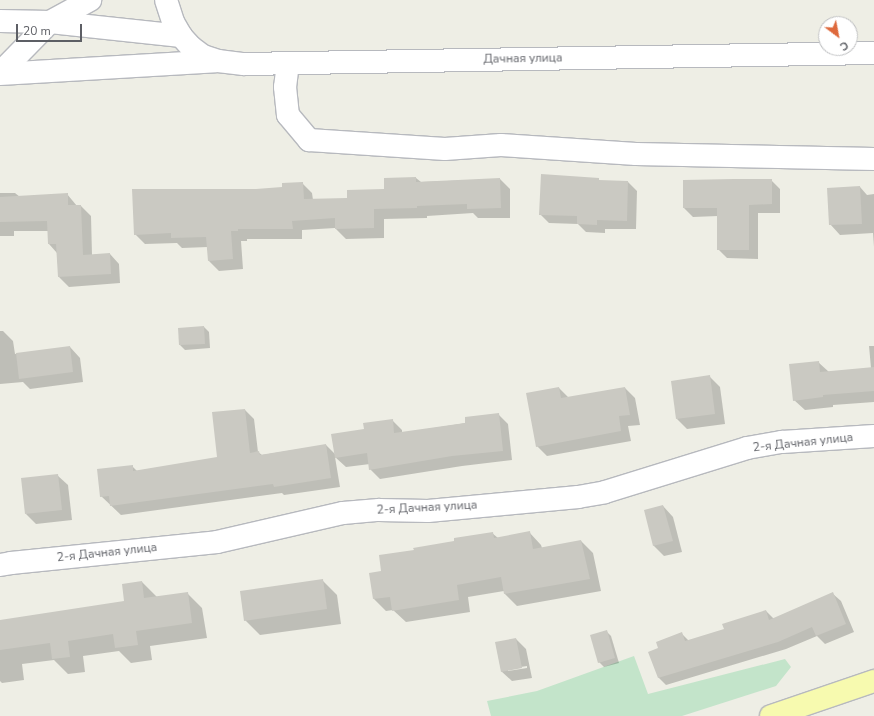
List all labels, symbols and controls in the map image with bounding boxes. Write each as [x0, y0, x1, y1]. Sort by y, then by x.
scale bar [18, 16, 84, 42]
north arrow [818, 16, 858, 56]
text: 20 m [23, 23, 51, 39]
text: С [837, 37, 851, 54]
street label: Дачная улица [483, 51, 563, 67]
street label: 2-я Дачная улица [752, 431, 854, 455]
street label: 2-я Дачная улица [376, 498, 478, 518]
street label: 2-я Дачная улица [56, 541, 158, 565]

